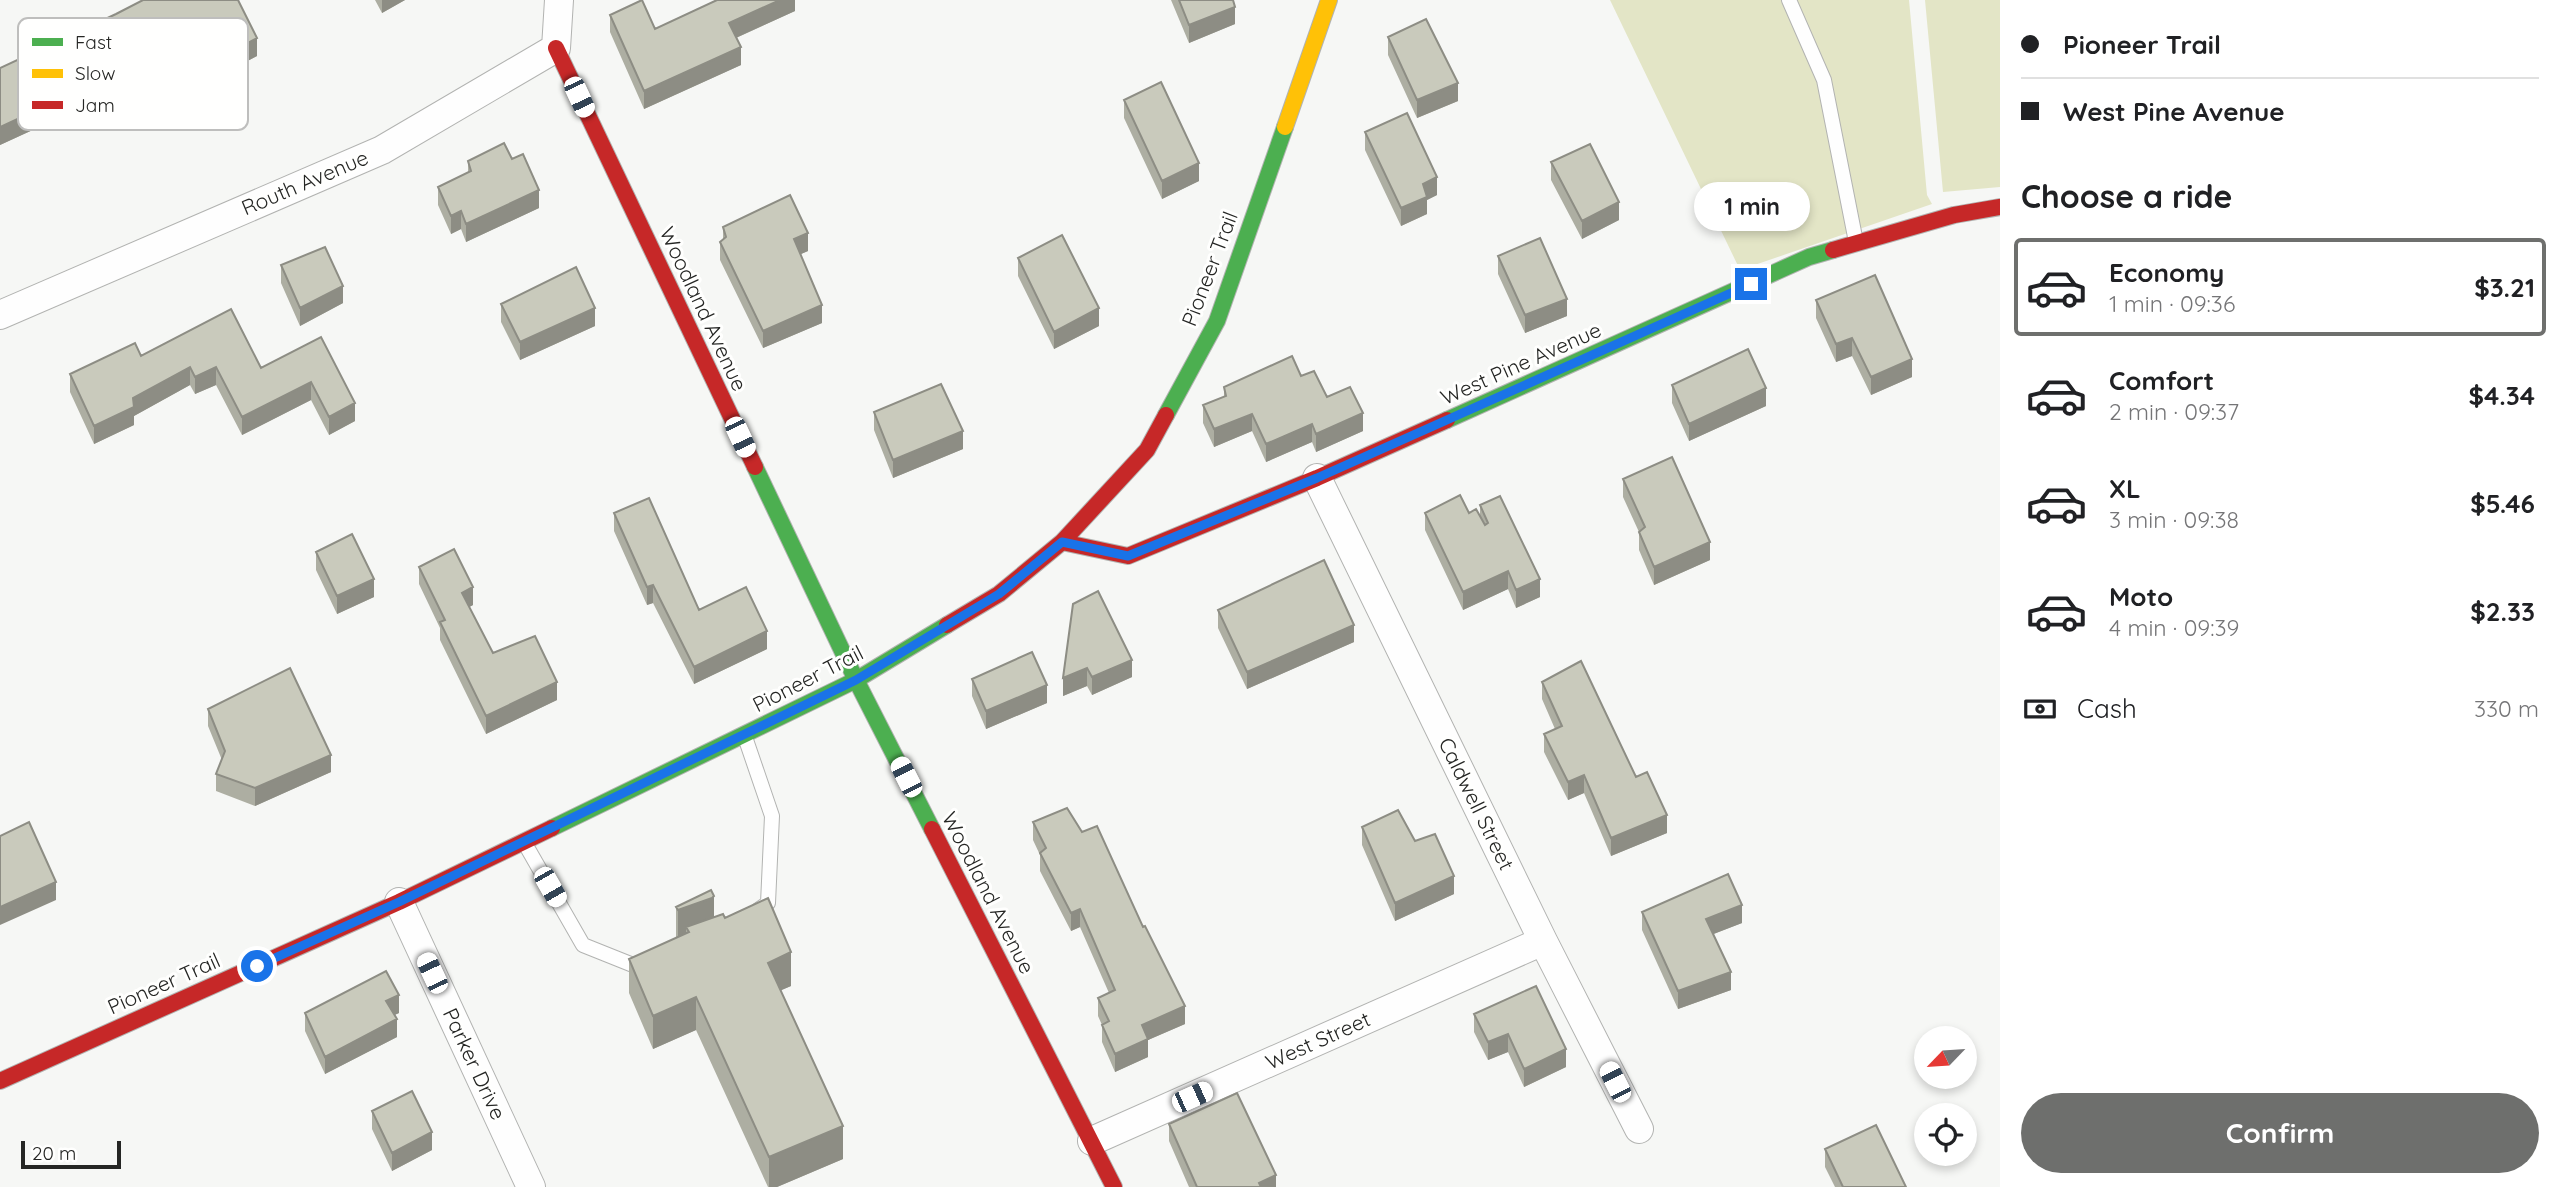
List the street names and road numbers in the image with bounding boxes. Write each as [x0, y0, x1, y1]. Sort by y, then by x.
street label: Routh Avenue [237, 144, 372, 220]
street label: Pioneer Trail [1175, 208, 1243, 330]
street label: Woodland Avenue [655, 222, 753, 395]
street label: West Pine Avenue [1436, 316, 1605, 410]
street label: Pioneer Trail [748, 639, 867, 717]
street label: Caldwell Street [1434, 733, 1520, 874]
street label: Woodland Avenue [937, 807, 1041, 978]
street label: Pioneer Trail [103, 947, 224, 1020]
street label: Parker Drive [438, 1004, 512, 1124]
street label: West Street [1261, 1005, 1374, 1075]

